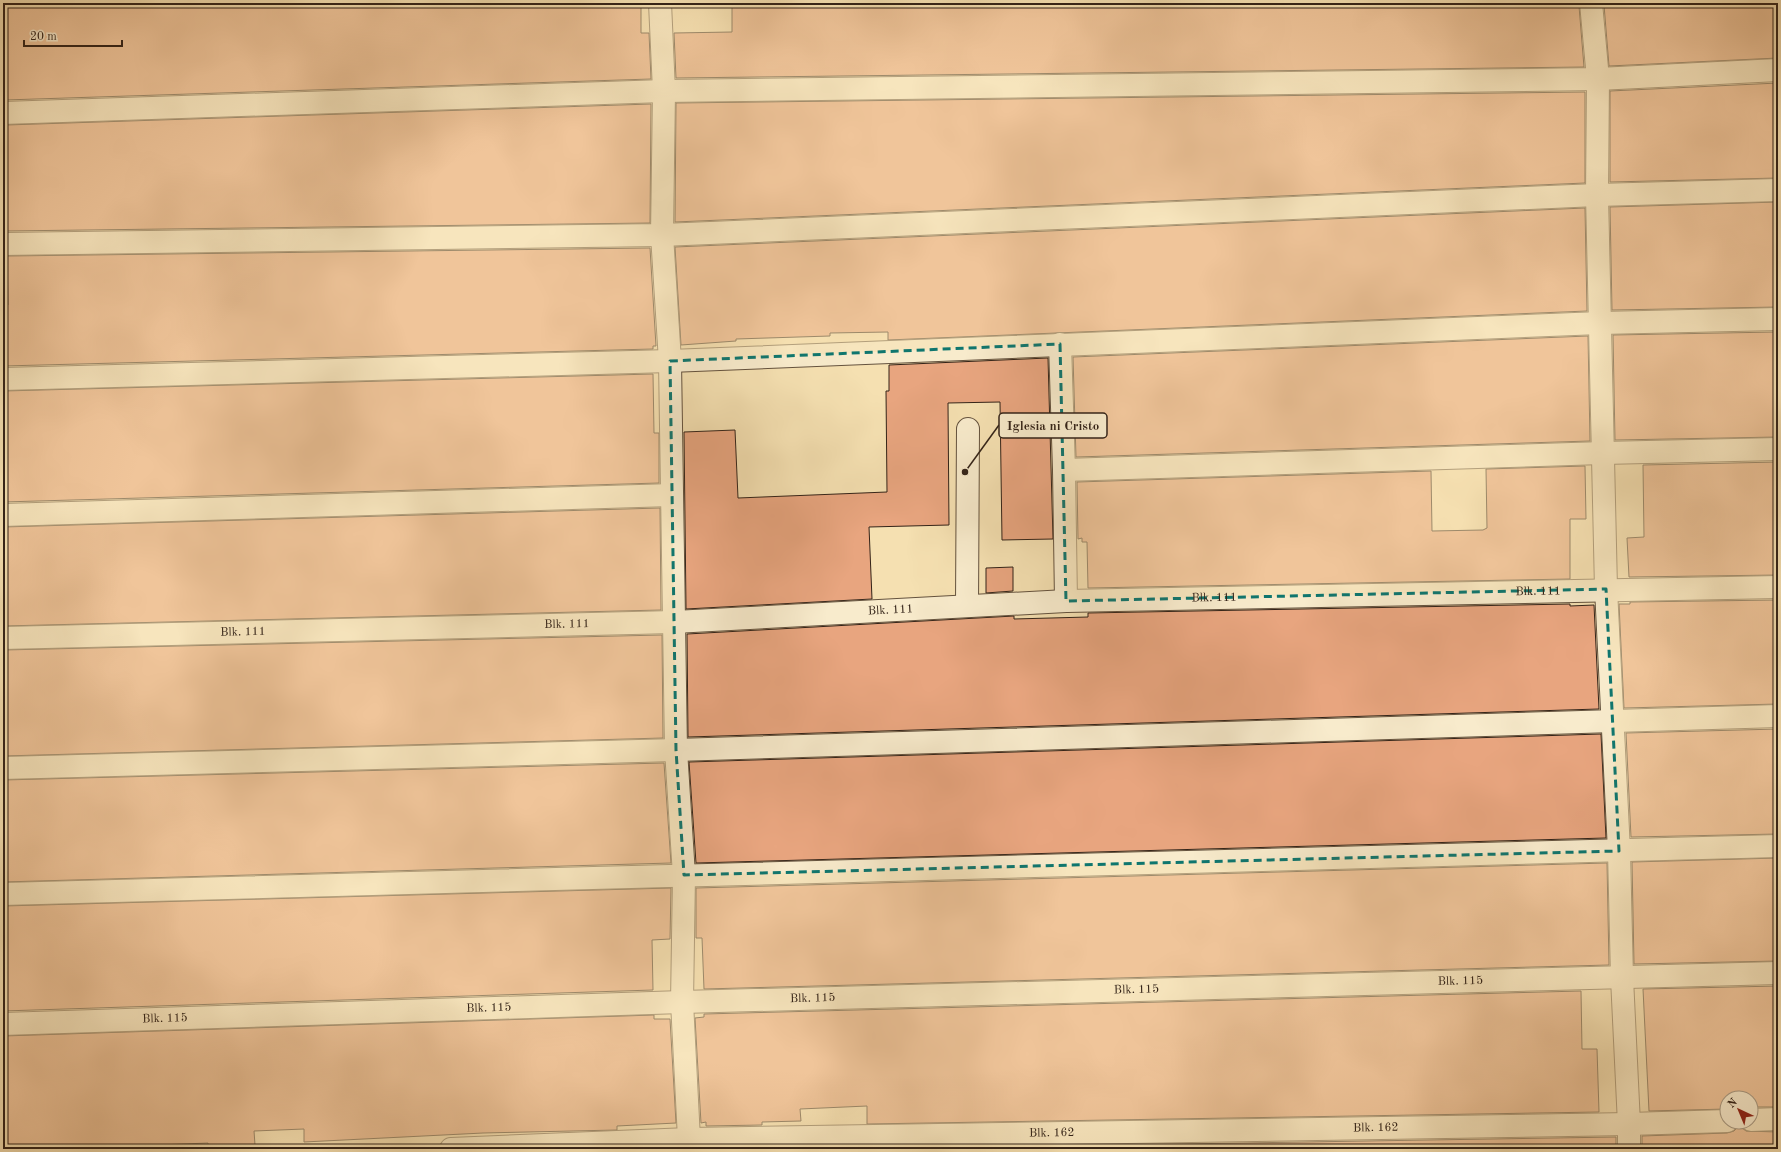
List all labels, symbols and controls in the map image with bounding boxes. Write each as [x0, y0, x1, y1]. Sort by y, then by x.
scale bar [24, 22, 122, 48]
text: 20 m [30, 31, 57, 43]
callout: Iglesia ni Cristo [999, 413, 1107, 438]
text: Iglesia ni Cristo [1007, 420, 1099, 433]
street label: Blk. 111 [1515, 585, 1561, 598]
street label: Blk. 111 [1191, 592, 1237, 605]
street label: Blk. 111 [867, 603, 914, 618]
street label: Blk. 111 [544, 618, 590, 631]
street label: Blk. 111 [220, 626, 266, 639]
street label: Blk. 115 [1438, 974, 1483, 988]
street label: Blk. 115 [1114, 982, 1159, 997]
street label: Blk. 115 [790, 991, 835, 1005]
street label: Blk. 115 [466, 1001, 512, 1015]
street label: Blk. 115 [142, 1011, 188, 1025]
north arrow [1719, 1090, 1759, 1130]
text: N [1726, 1097, 1740, 1111]
street label: Blk. 162 [1353, 1122, 1399, 1134]
street label: Blk. 162 [1029, 1127, 1075, 1140]

